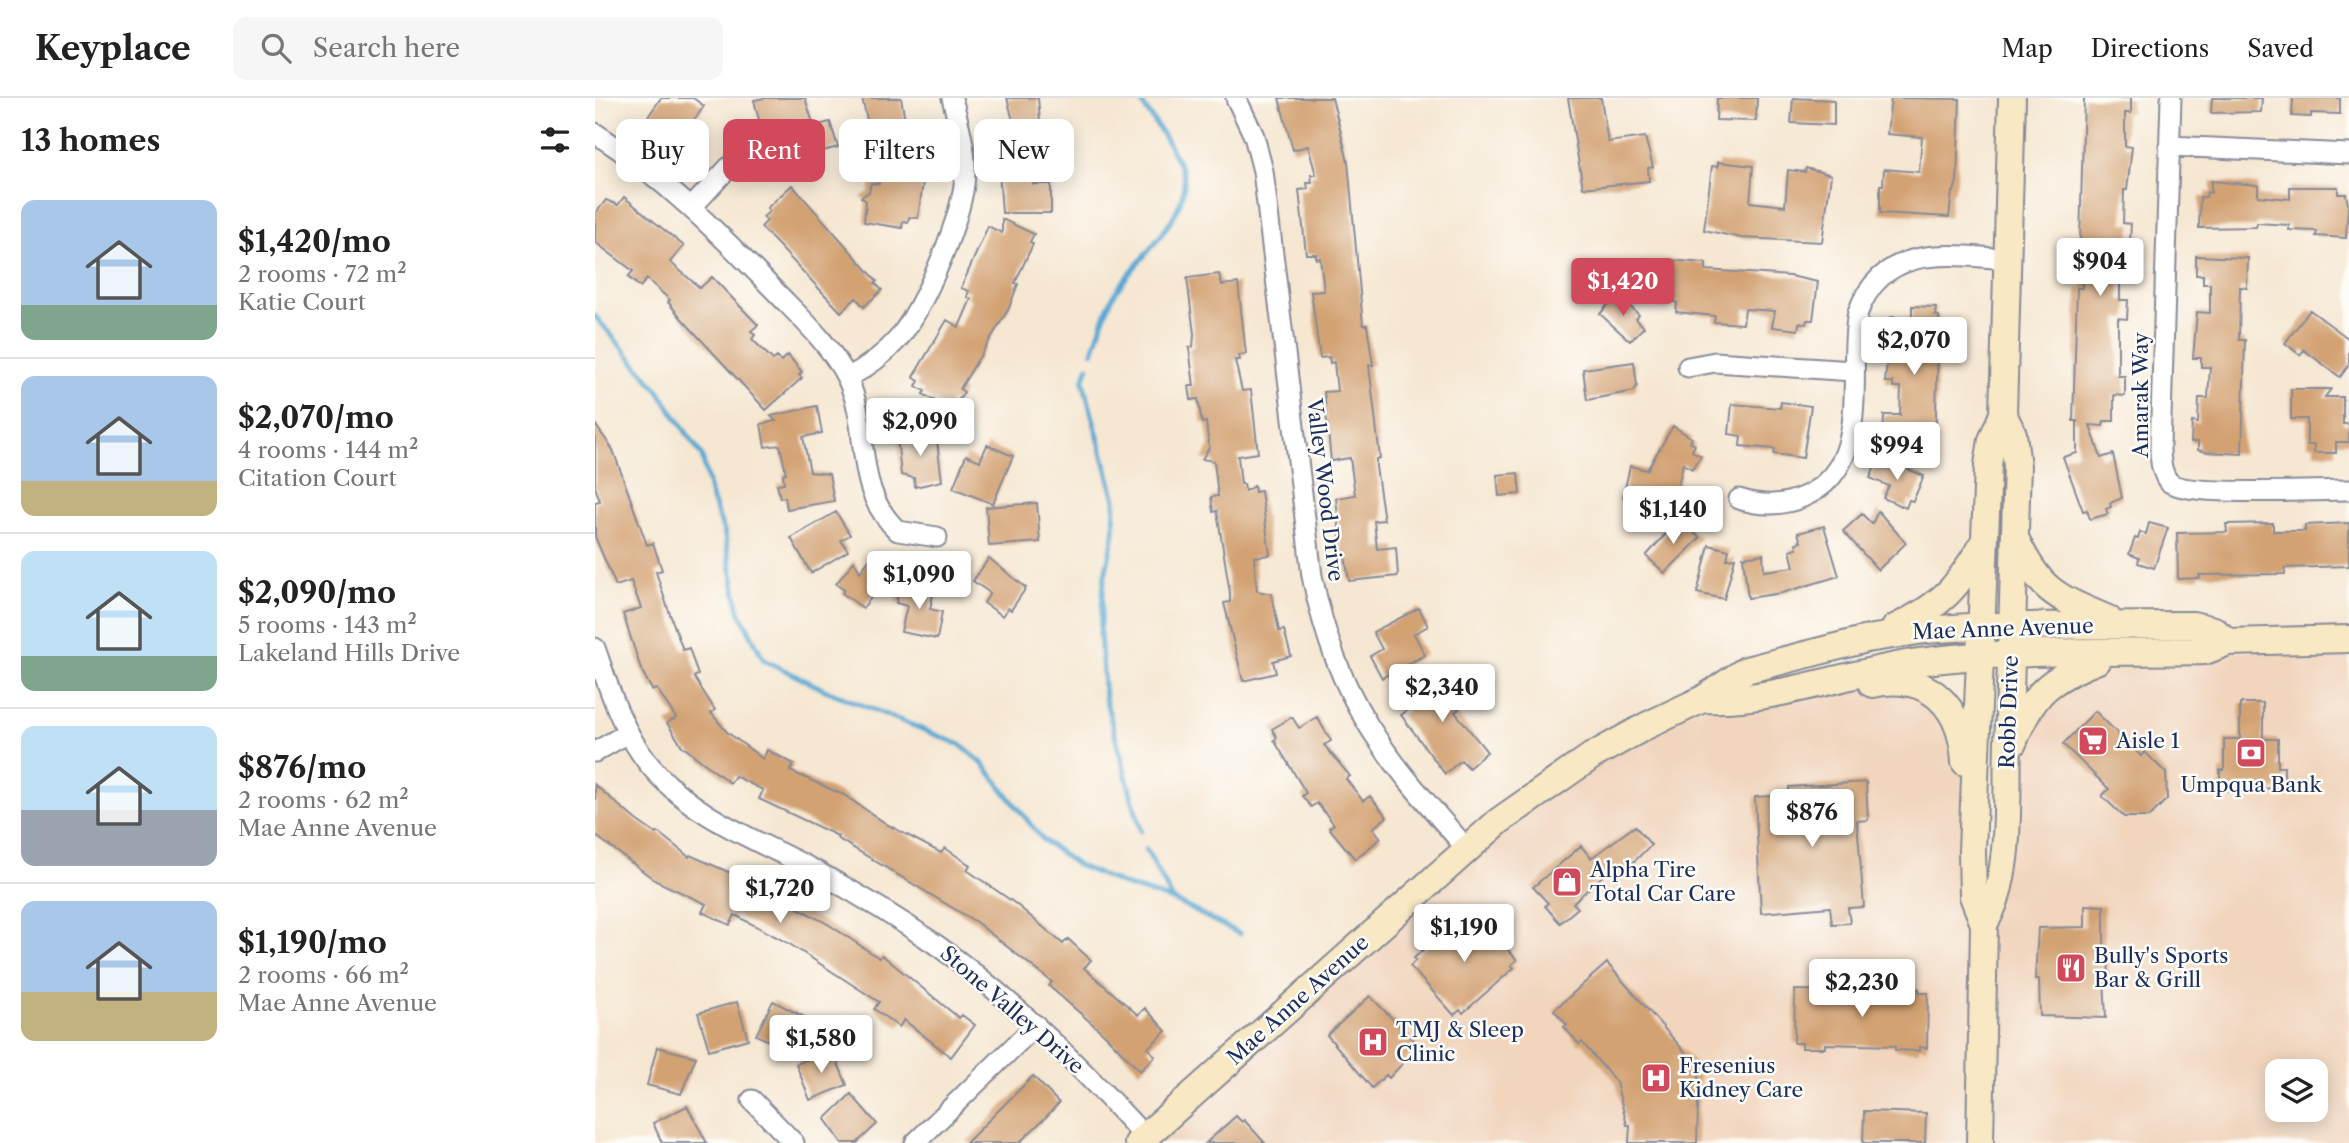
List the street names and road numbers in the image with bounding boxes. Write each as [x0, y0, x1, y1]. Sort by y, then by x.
street label: Amarak Way [2128, 332, 2153, 459]
street label: Valley Wood Drive [1302, 396, 1349, 583]
street label: Mae Anne Avenue [1912, 613, 2094, 644]
street label: Robb Drive [1994, 655, 2023, 769]
street label: Mae Anne Avenue [1222, 930, 1374, 1070]
street label: Stone Valley Drive [935, 941, 1089, 1079]

